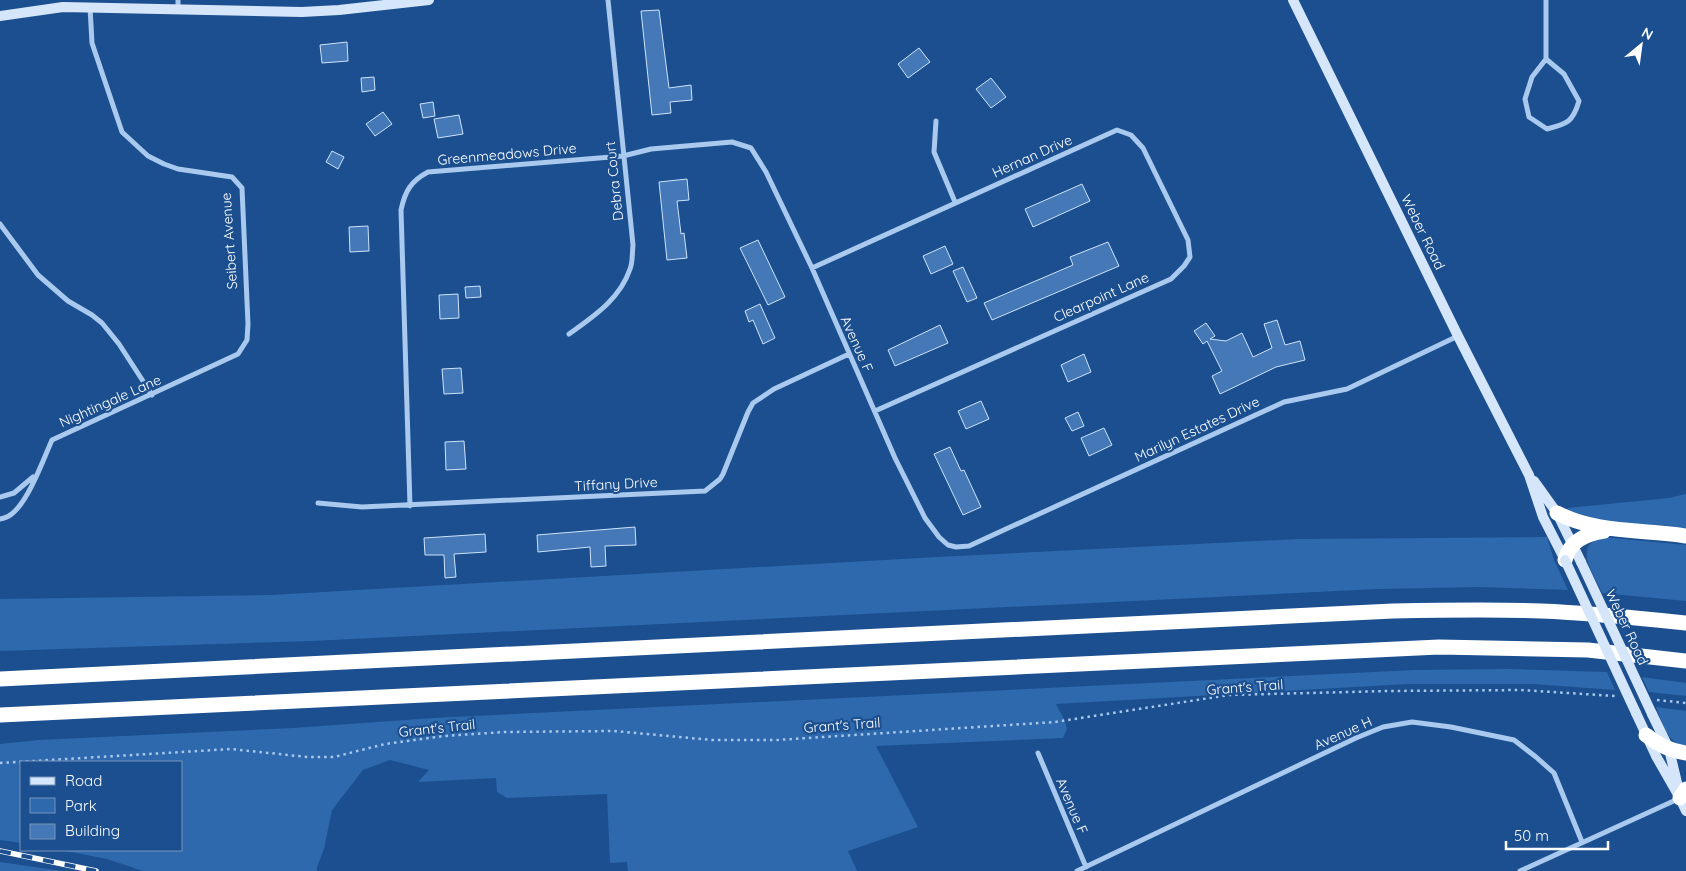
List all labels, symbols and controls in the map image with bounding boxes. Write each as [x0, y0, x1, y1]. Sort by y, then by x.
north arrow [1616, 20, 1666, 70]
text: N [1638, 23, 1656, 44]
street label: Hernan Drive [989, 130, 1075, 182]
street label: Greenmeadows Drive [437, 139, 577, 169]
street label: Debra Court [601, 140, 627, 222]
street label: Weber Road [1397, 191, 1449, 273]
street label: Seibert Avenue [217, 192, 241, 290]
street label: Clearpoint Lane [1050, 268, 1152, 326]
street label: Avenue F [837, 313, 877, 375]
street label: Nightingale Lane [56, 370, 164, 432]
street label: Marilyn Estates Drive [1132, 392, 1262, 466]
street label: Tiffany Drive [574, 473, 658, 495]
street label: Weber Road [1602, 586, 1652, 668]
street label: Grant's Trail [1206, 675, 1284, 699]
street label: Avenue H [1311, 712, 1375, 754]
street label: Grant's Trail [803, 713, 881, 737]
street label: Grant's Trail [398, 715, 476, 741]
legend [20, 761, 182, 851]
text: Road [65, 771, 102, 790]
street label: Avenue F [1052, 775, 1092, 837]
text: Park [65, 796, 97, 815]
scale bar [1506, 818, 1608, 850]
text: Building [65, 821, 120, 840]
text: 50 m [1514, 826, 1549, 845]

